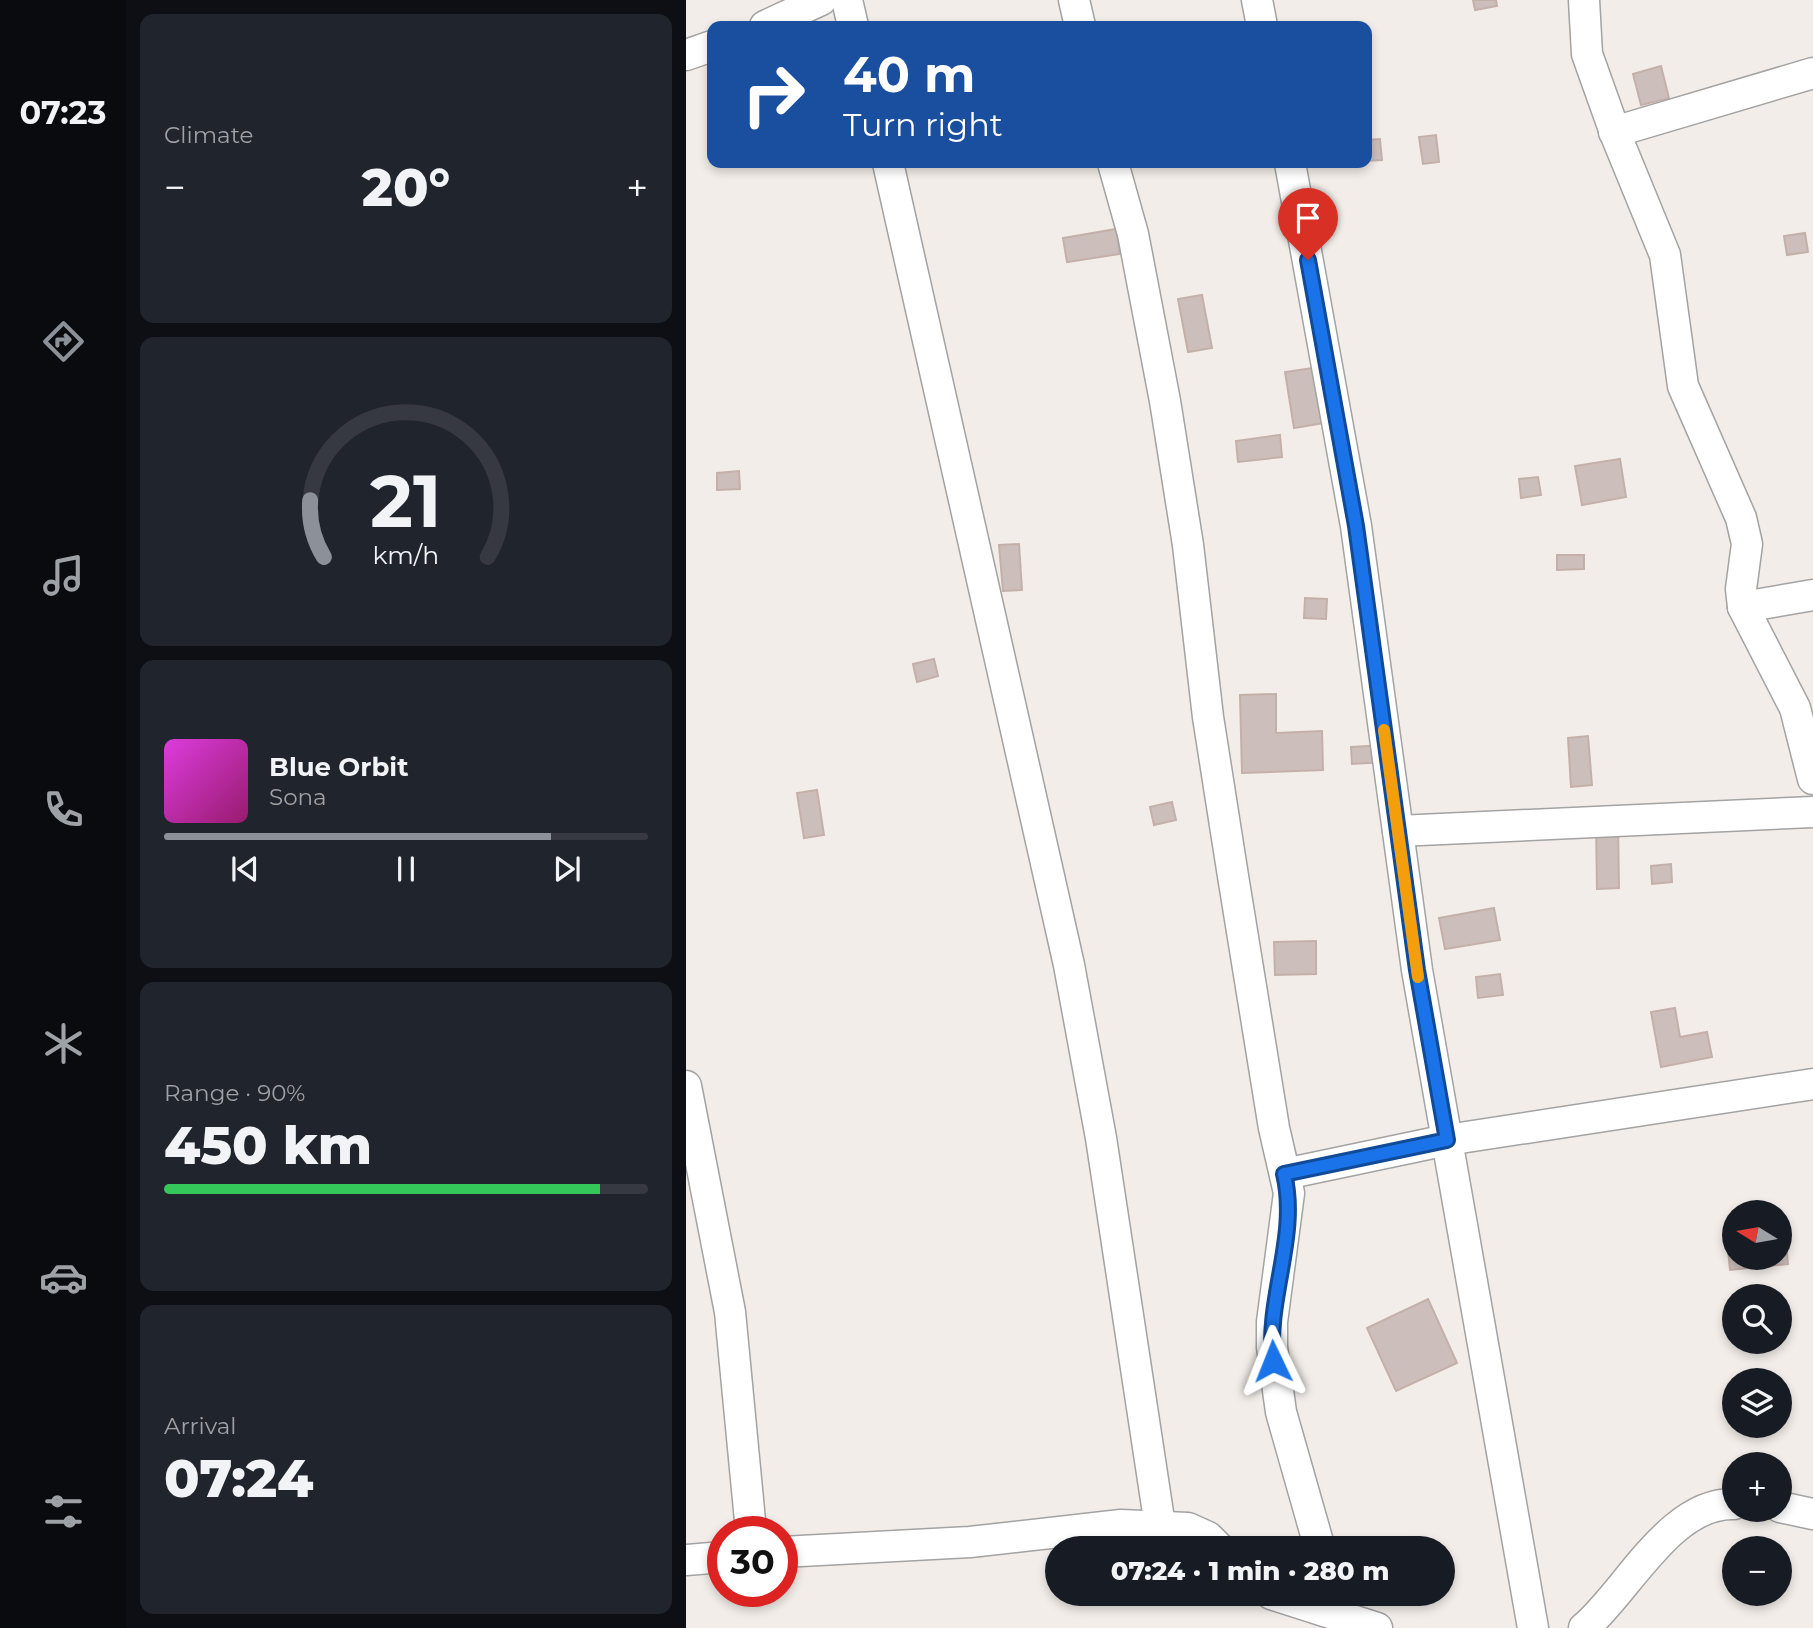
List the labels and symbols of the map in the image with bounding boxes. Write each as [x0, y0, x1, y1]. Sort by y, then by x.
pin [1278, 188, 1338, 260]
north arrow [1722, 1200, 1792, 1270]
position arrow [1236, 1324, 1310, 1398]
speed limit sign: 30 [707, 1516, 798, 1607]

